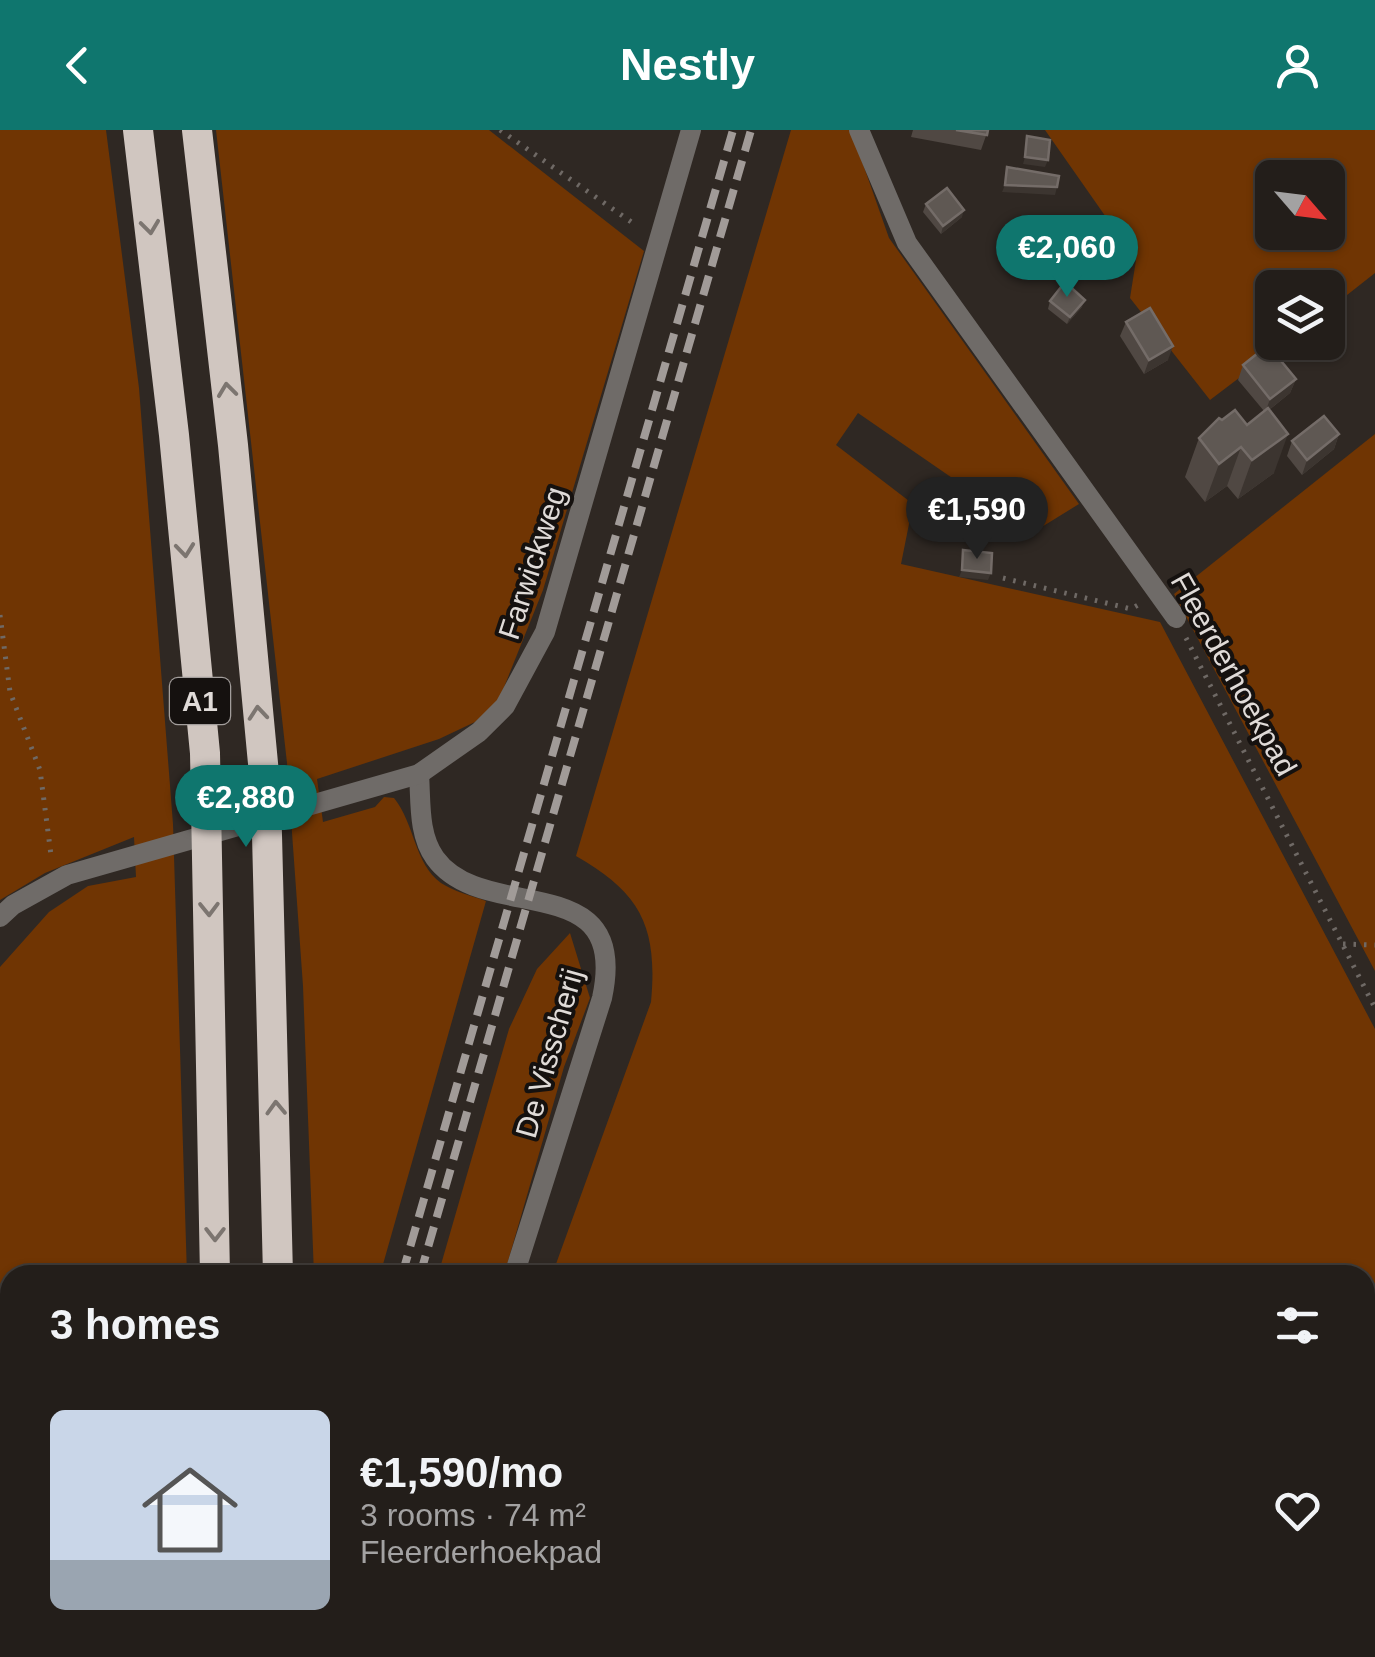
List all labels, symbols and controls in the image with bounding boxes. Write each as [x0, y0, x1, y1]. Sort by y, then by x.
icon: back [50, 38, 105, 93]
icon: person [1270, 38, 1325, 93]
text: Nestly [620, 39, 755, 90]
north arrow [1255, 160, 1345, 250]
map controls [1255, 160, 1345, 360]
pin: €2,060 [986, 215, 1148, 300]
one-way arrow [139, 219, 160, 235]
text: €2,060 [1018, 229, 1116, 265]
button: layers [1255, 270, 1345, 360]
one-way arrow [217, 381, 238, 397]
pin: €1,590 [896, 477, 1058, 562]
street label: Farwickweg [492, 483, 572, 643]
text: €1,590 [928, 491, 1026, 527]
one-way arrow [174, 542, 196, 558]
street label: Fleerderhoekpad [1165, 567, 1303, 781]
road number: A1 [170, 678, 230, 724]
one-way arrow [248, 705, 269, 721]
pin: €2,880 [165, 765, 327, 850]
text: €2,880 [197, 779, 295, 815]
one-way arrow [198, 902, 220, 917]
street label: De Visscherij [509, 965, 589, 1141]
one-way arrow [265, 1099, 286, 1115]
one-way arrow [204, 1226, 226, 1242]
icon: filters [1270, 1298, 1325, 1353]
text: 3 homes [50, 1301, 220, 1348]
text: €1,590/mo [360, 1449, 563, 1496]
icon: home [130, 1450, 250, 1570]
icon: heart [1270, 1483, 1325, 1538]
text: 3 rooms · 74 m² [360, 1497, 586, 1533]
text: Fleerderhoekpad [360, 1534, 602, 1570]

